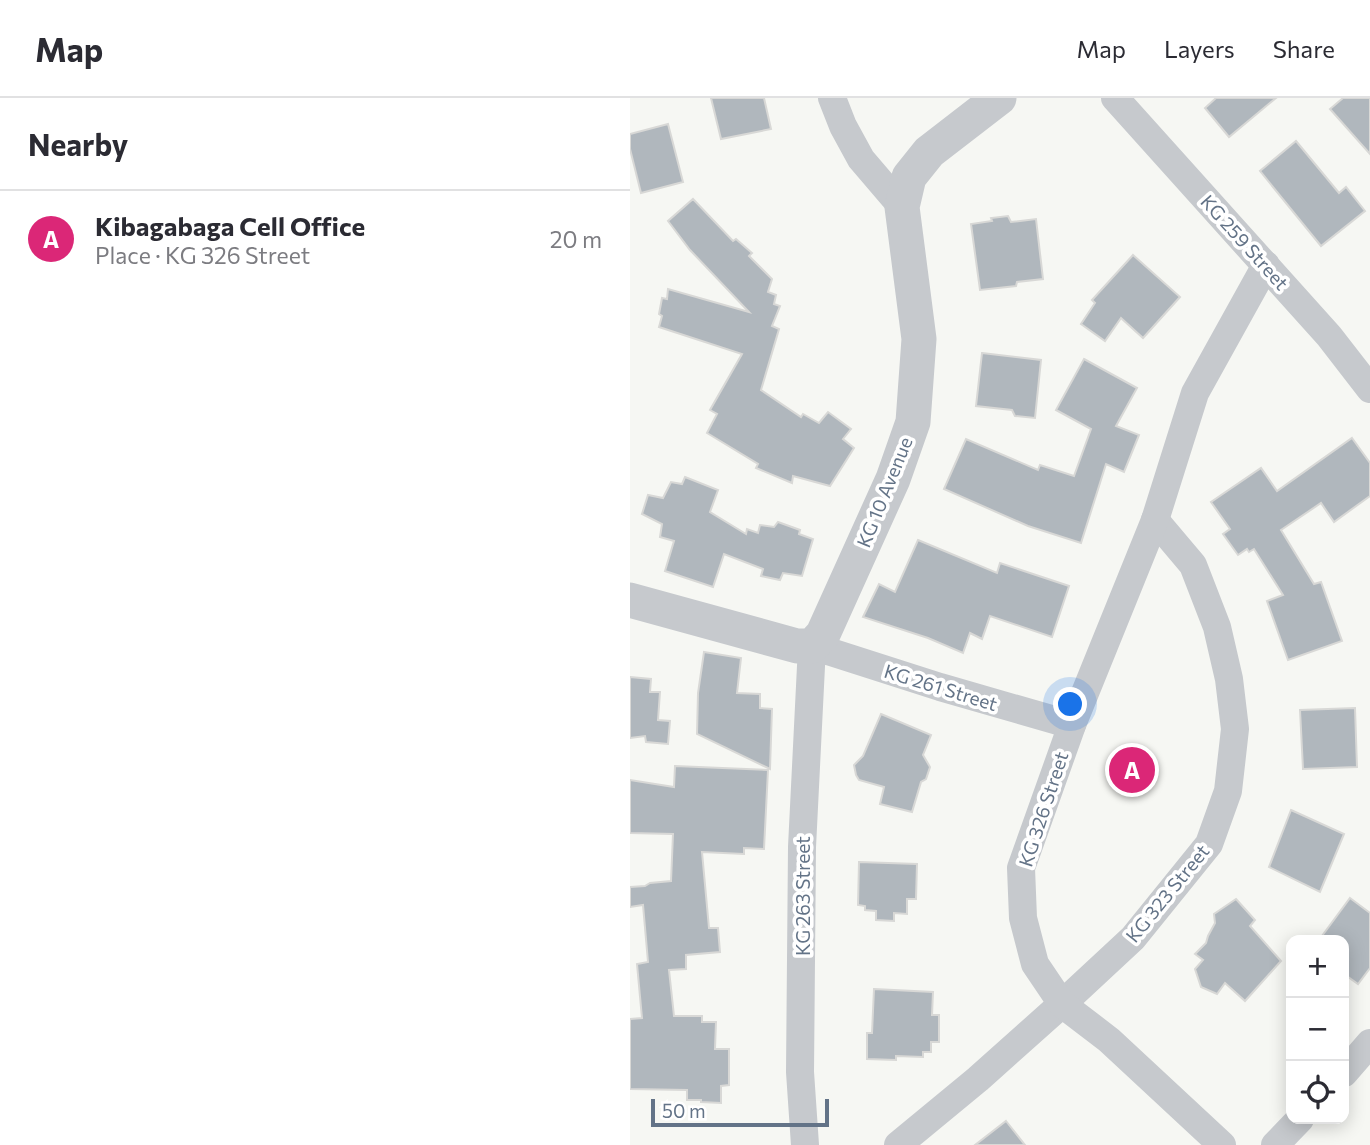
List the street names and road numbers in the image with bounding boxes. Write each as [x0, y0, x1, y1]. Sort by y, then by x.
street label: KG 259 Street [1196, 190, 1294, 294]
street label: KG 10 Avenue [851, 433, 917, 551]
street label: KG 261 Street [882, 659, 1001, 715]
street label: KG 326 Street [1014, 748, 1073, 870]
street label: KG 263 Street [791, 836, 814, 956]
street label: KG 323 Street [1121, 839, 1214, 947]

